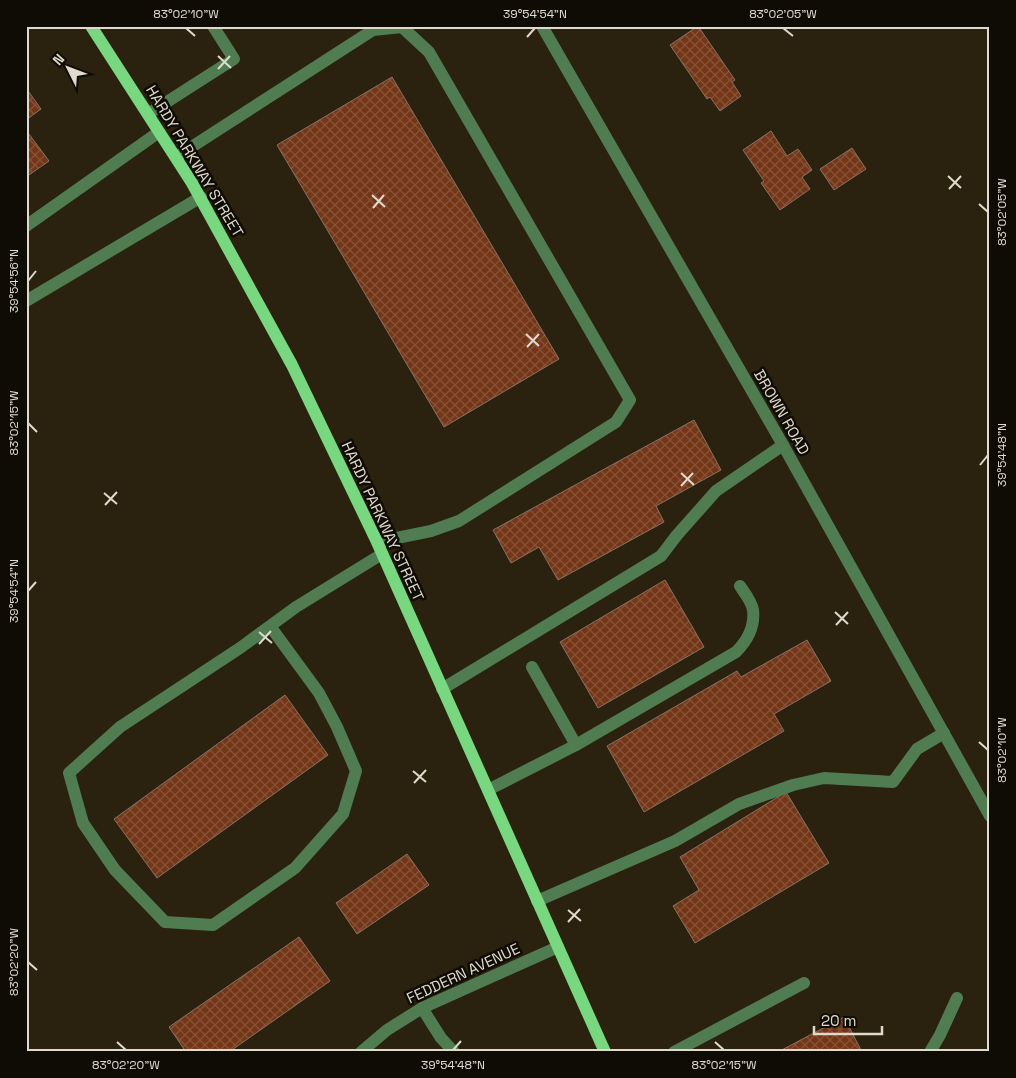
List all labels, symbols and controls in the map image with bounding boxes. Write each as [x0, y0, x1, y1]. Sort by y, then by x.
text: 83°02'10"W [153, 6, 219, 22]
text: 39°54'54"N [503, 6, 567, 22]
text: 83°02'05"W [749, 6, 817, 22]
north arrow [42, 42, 92, 92]
text: N [49, 50, 68, 69]
street label: HARDY PARKWAY STREET [142, 82, 248, 241]
text: 83°02'05"W [994, 178, 1010, 246]
text: 39°54'56"N [6, 249, 22, 313]
street label: BROWN ROAD [750, 366, 814, 458]
text: 83°02'15"W [6, 390, 22, 456]
text: 39°54'48"N [994, 423, 1010, 487]
street label: HARDY PARKWAY STREET [338, 438, 428, 604]
text: 39°54'54"N [6, 559, 22, 623]
text: 83°02'10"W [994, 717, 1010, 783]
text: 83°02'20"W [6, 928, 22, 996]
street label: FEDDERN AVENUE [404, 939, 522, 1007]
scale bar [814, 1003, 881, 1035]
text: 20 m [821, 1011, 856, 1030]
text: 83°02'20"W [92, 1057, 160, 1073]
text: 39°54'48"N [421, 1057, 485, 1073]
text: 83°02'15"W [691, 1057, 757, 1073]

